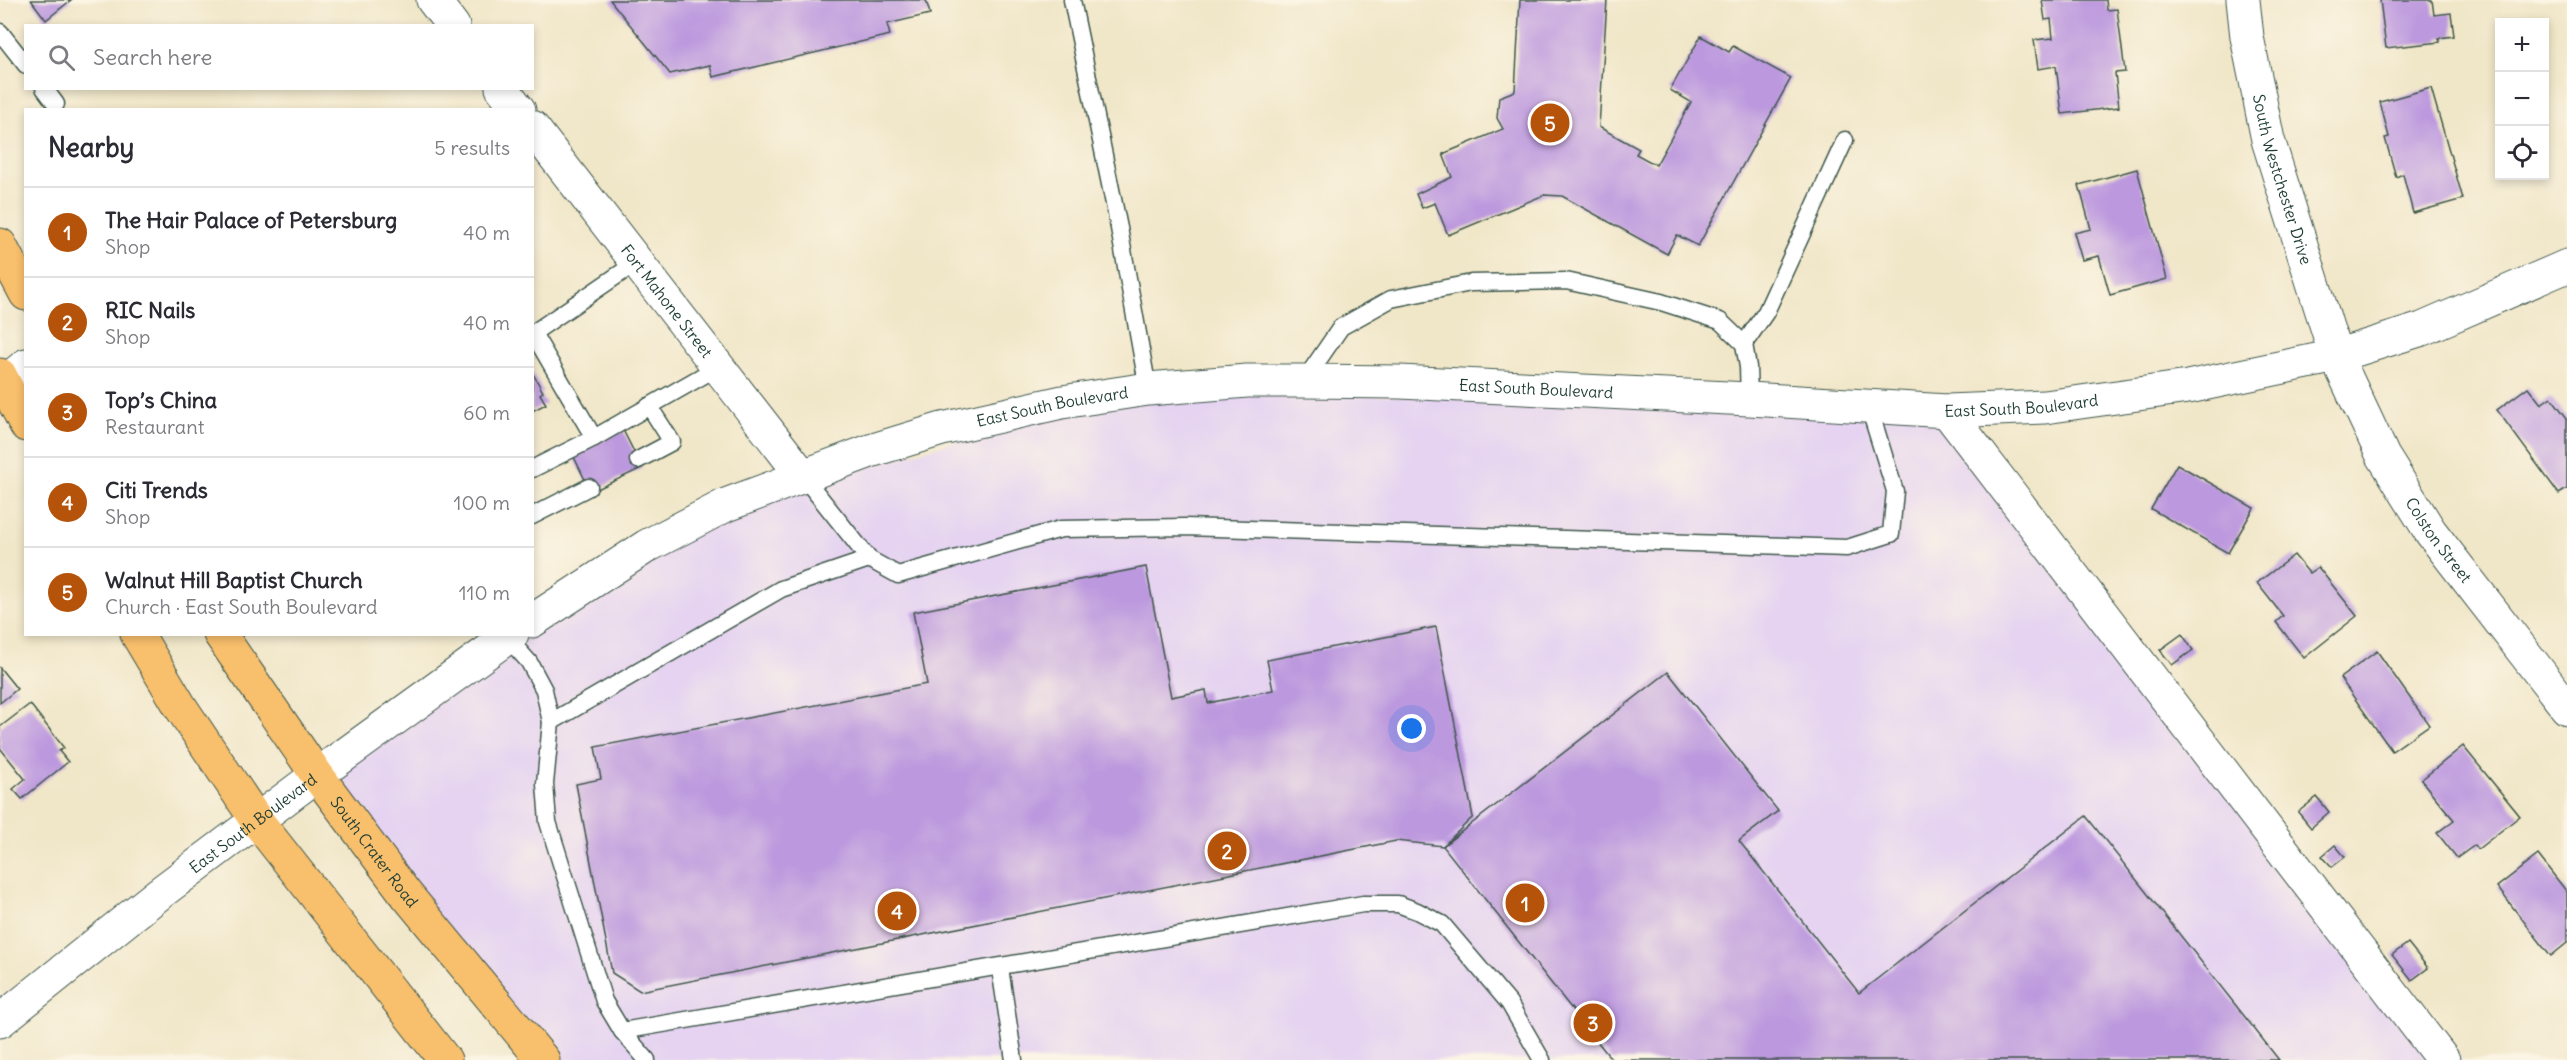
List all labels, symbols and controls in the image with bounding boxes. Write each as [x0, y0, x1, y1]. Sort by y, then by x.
map controls [2495, 18, 2549, 180]
button: + [2495, 18, 2549, 72]
search box [24, 24, 534, 90]
icon: search [45, 41, 78, 74]
text: Search here [93, 43, 212, 71]
button: − [2495, 72, 2549, 126]
street label: South Westchester Drive [2249, 92, 2317, 267]
pin: 5 [1530, 100, 1570, 146]
button: locate [2495, 126, 2549, 180]
text: Nearby [48, 131, 134, 164]
text: 5 results [434, 135, 510, 160]
text: The Hair Palace of Petersburg [105, 206, 397, 234]
text: 1 [64, 220, 71, 245]
text: 40 m [463, 220, 510, 245]
text: Shop [105, 234, 150, 259]
street label: Fort Mahone Street [617, 240, 717, 362]
text: RIC Nails [105, 296, 195, 324]
text: 2 [62, 310, 73, 335]
text: 40 m [463, 310, 510, 335]
text: Shop [105, 324, 150, 349]
street label: East South Boulevard [1459, 375, 1614, 402]
street label: East South Boulevard [974, 382, 1129, 431]
text: Top’s China [105, 386, 217, 414]
street label: East South Boulevard [1944, 390, 2099, 421]
text: 3 [62, 400, 73, 425]
text: 60 m [463, 400, 510, 425]
text: Restaurant [105, 414, 204, 439]
text: Citi Trends [105, 476, 208, 504]
text: 4 [62, 490, 73, 515]
text: 100 m [453, 490, 510, 515]
street label: Colston Street [2401, 493, 2476, 587]
text: Shop [105, 504, 150, 529]
text: Walnut Hill Baptist Church [105, 566, 363, 594]
text: 5 [62, 580, 73, 605]
text: 110 m [459, 580, 510, 605]
text: Church · East South Boulevard [105, 594, 378, 619]
your location [1397, 714, 1426, 743]
street label: East South Boulevard [185, 769, 320, 878]
street label: South Crater Road [326, 792, 422, 911]
pin: 2 [1208, 828, 1246, 874]
pin: 1 [1506, 880, 1544, 926]
pin: 4 [878, 888, 916, 934]
pin: 3 [1574, 1000, 1612, 1046]

